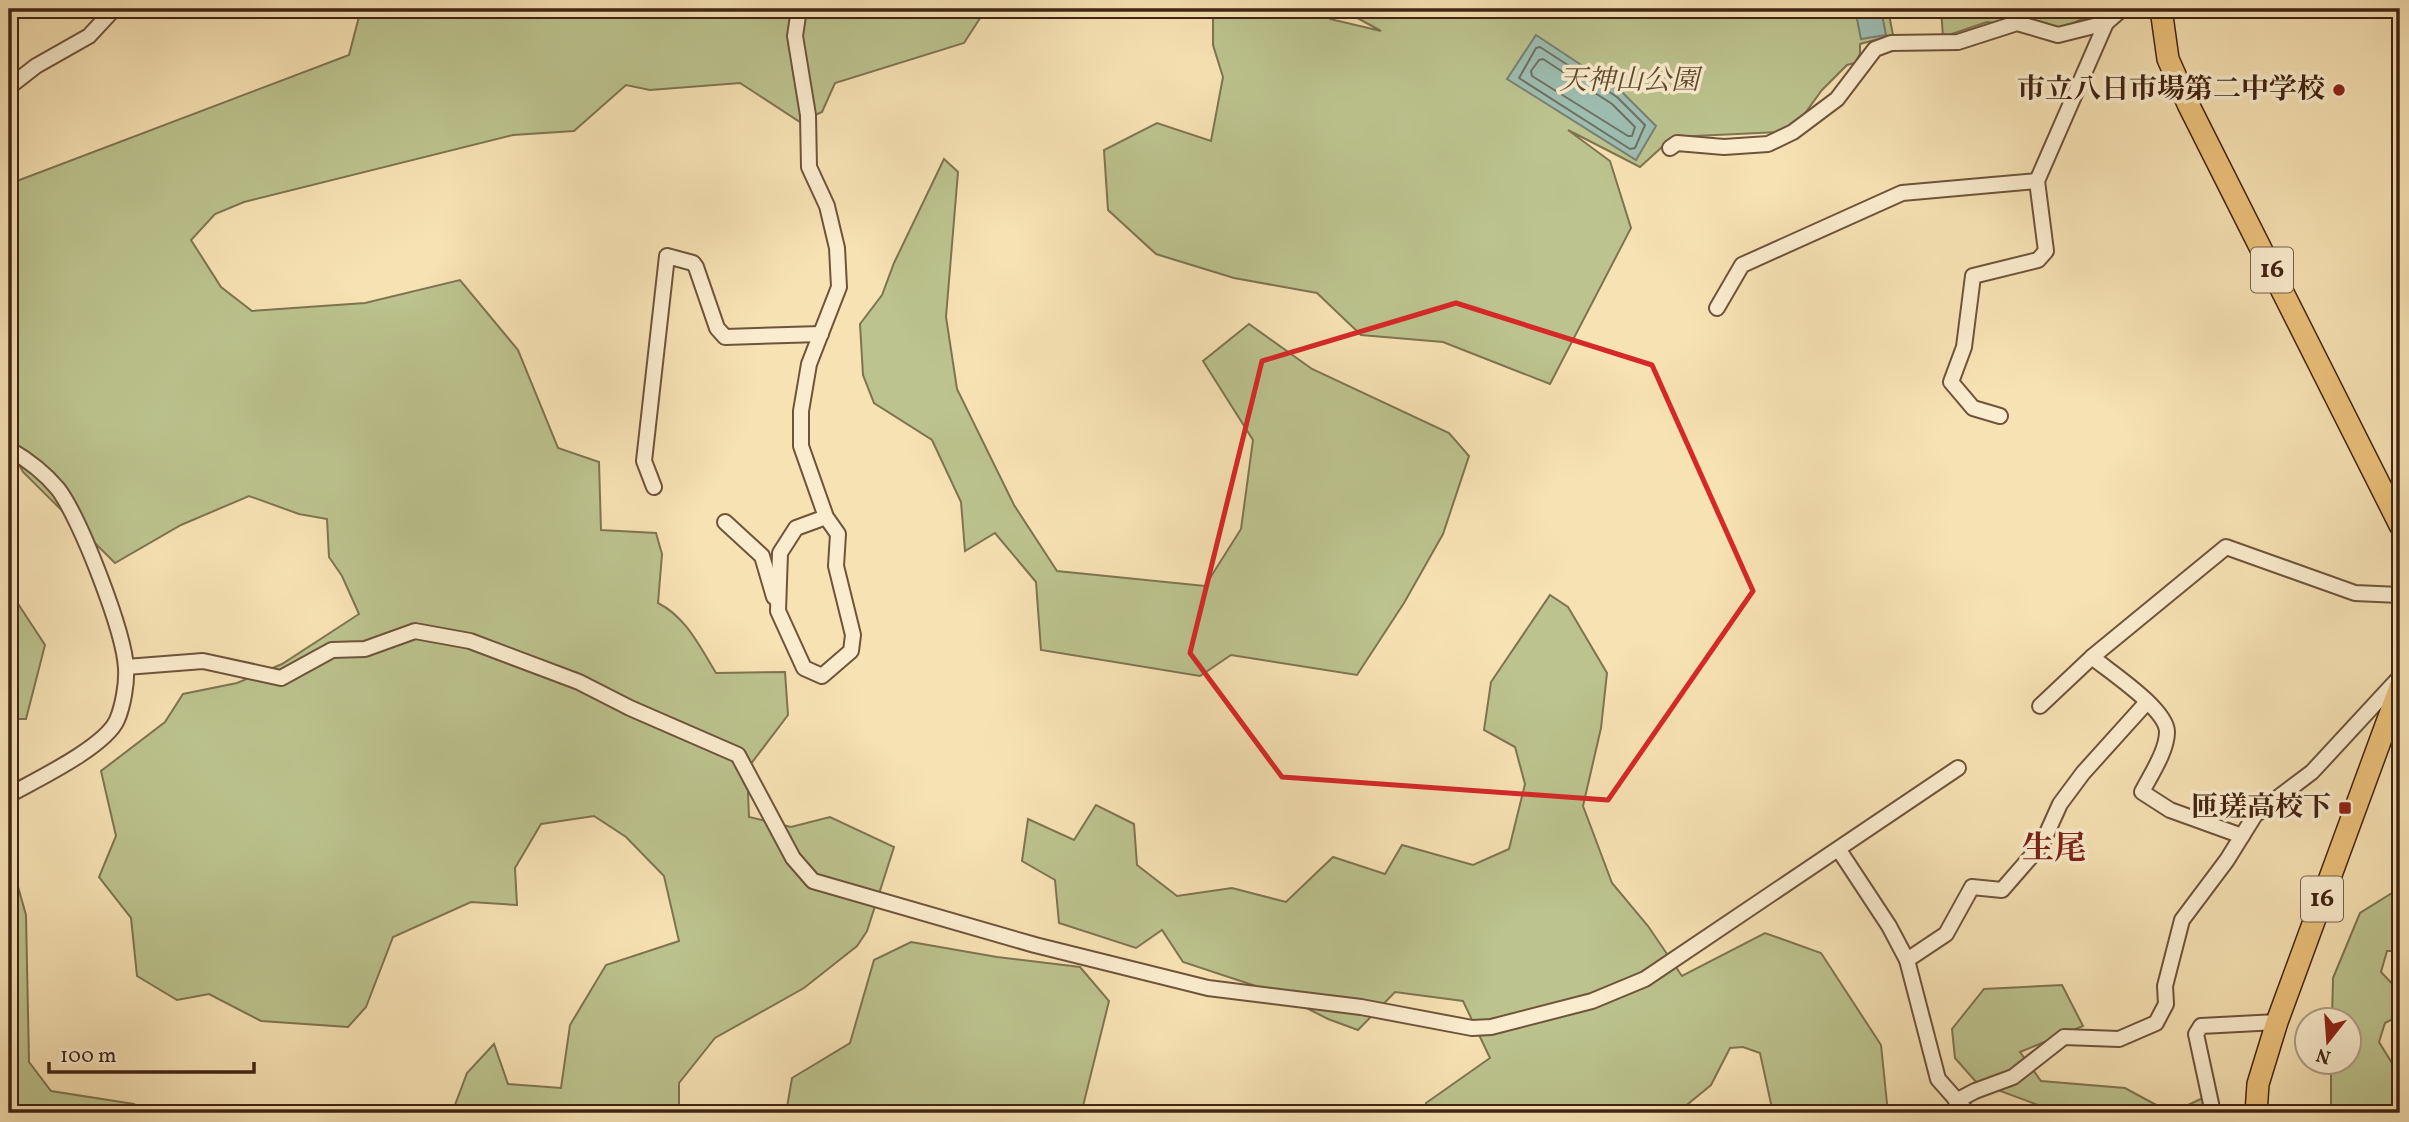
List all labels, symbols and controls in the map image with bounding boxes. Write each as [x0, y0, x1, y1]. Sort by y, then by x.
park label: 天神山公園 [1559, 62, 1703, 101]
place label: 市立八日市場第二中学校 [2017, 71, 2325, 110]
marker: 市立八日市場第二中学校 [2331, 82, 2347, 98]
road number: 16 [2251, 247, 2293, 292]
place label: 匝瑳高校下 [2191, 789, 2331, 828]
marker: 匝瑳高校下 [2337, 800, 2353, 816]
district label: 生尾 [2022, 828, 2086, 872]
road number: 16 [2301, 876, 2343, 922]
north arrow [2294, 1006, 2364, 1076]
scale bar [49, 1031, 254, 1075]
text: N [2313, 1041, 2334, 1070]
text: 100 m [60, 1042, 117, 1071]

